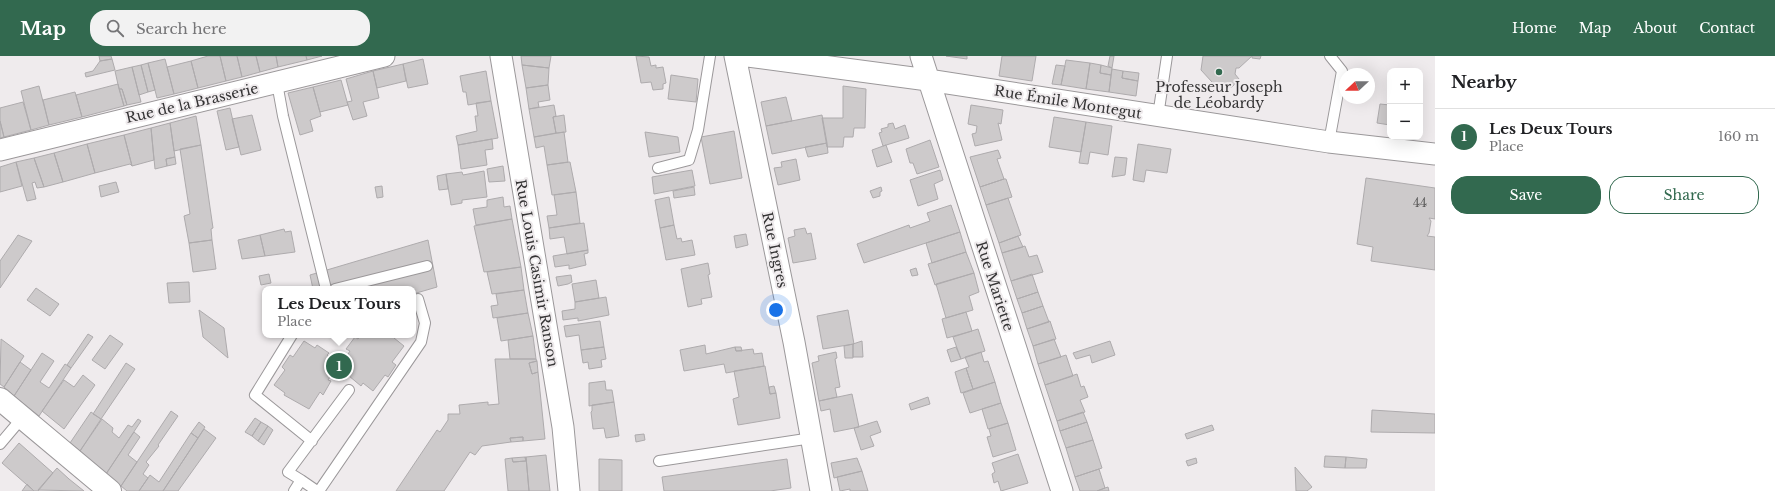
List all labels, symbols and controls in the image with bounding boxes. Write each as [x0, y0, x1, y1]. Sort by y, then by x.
search box [90, 10, 370, 46]
text: Map [20, 17, 66, 40]
icon: search [104, 17, 126, 39]
text: Search here [136, 19, 227, 38]
text: Home [1512, 19, 1557, 37]
text: Map [1579, 19, 1611, 37]
text: About [1633, 19, 1677, 37]
text: Contact [1699, 19, 1755, 37]
marker: Professeur Joseph de Léobardy [1214, 67, 1224, 77]
north arrow [1339, 68, 1375, 104]
map controls [1387, 68, 1423, 140]
button: + [1387, 68, 1423, 104]
text: Nearby [1451, 72, 1517, 93]
place label: Professeur Joseph de Léobardy [1155, 78, 1283, 112]
street label: Rue de la Brasserie [124, 79, 260, 127]
street label: Rue Émile Montegut [993, 81, 1144, 123]
button: − [1387, 104, 1423, 140]
text: Les Deux Tours [1489, 119, 1613, 138]
text: 1 [1461, 128, 1467, 145]
text: 160 m [1718, 128, 1759, 145]
text: Place [1489, 138, 1524, 155]
button: Save [1451, 176, 1601, 214]
button: Share [1609, 176, 1759, 214]
street label: Rue Louis Casimir Ranson [512, 178, 562, 369]
house number: 44 [1413, 195, 1427, 210]
street label: Rue Ingres [758, 210, 792, 290]
street label: Rue Mariette [972, 239, 1018, 333]
popup [262, 286, 416, 338]
text: Les Deux Tours [277, 294, 401, 313]
your location [766, 300, 786, 320]
text: Place [277, 313, 312, 330]
pin: 1 [326, 351, 352, 381]

